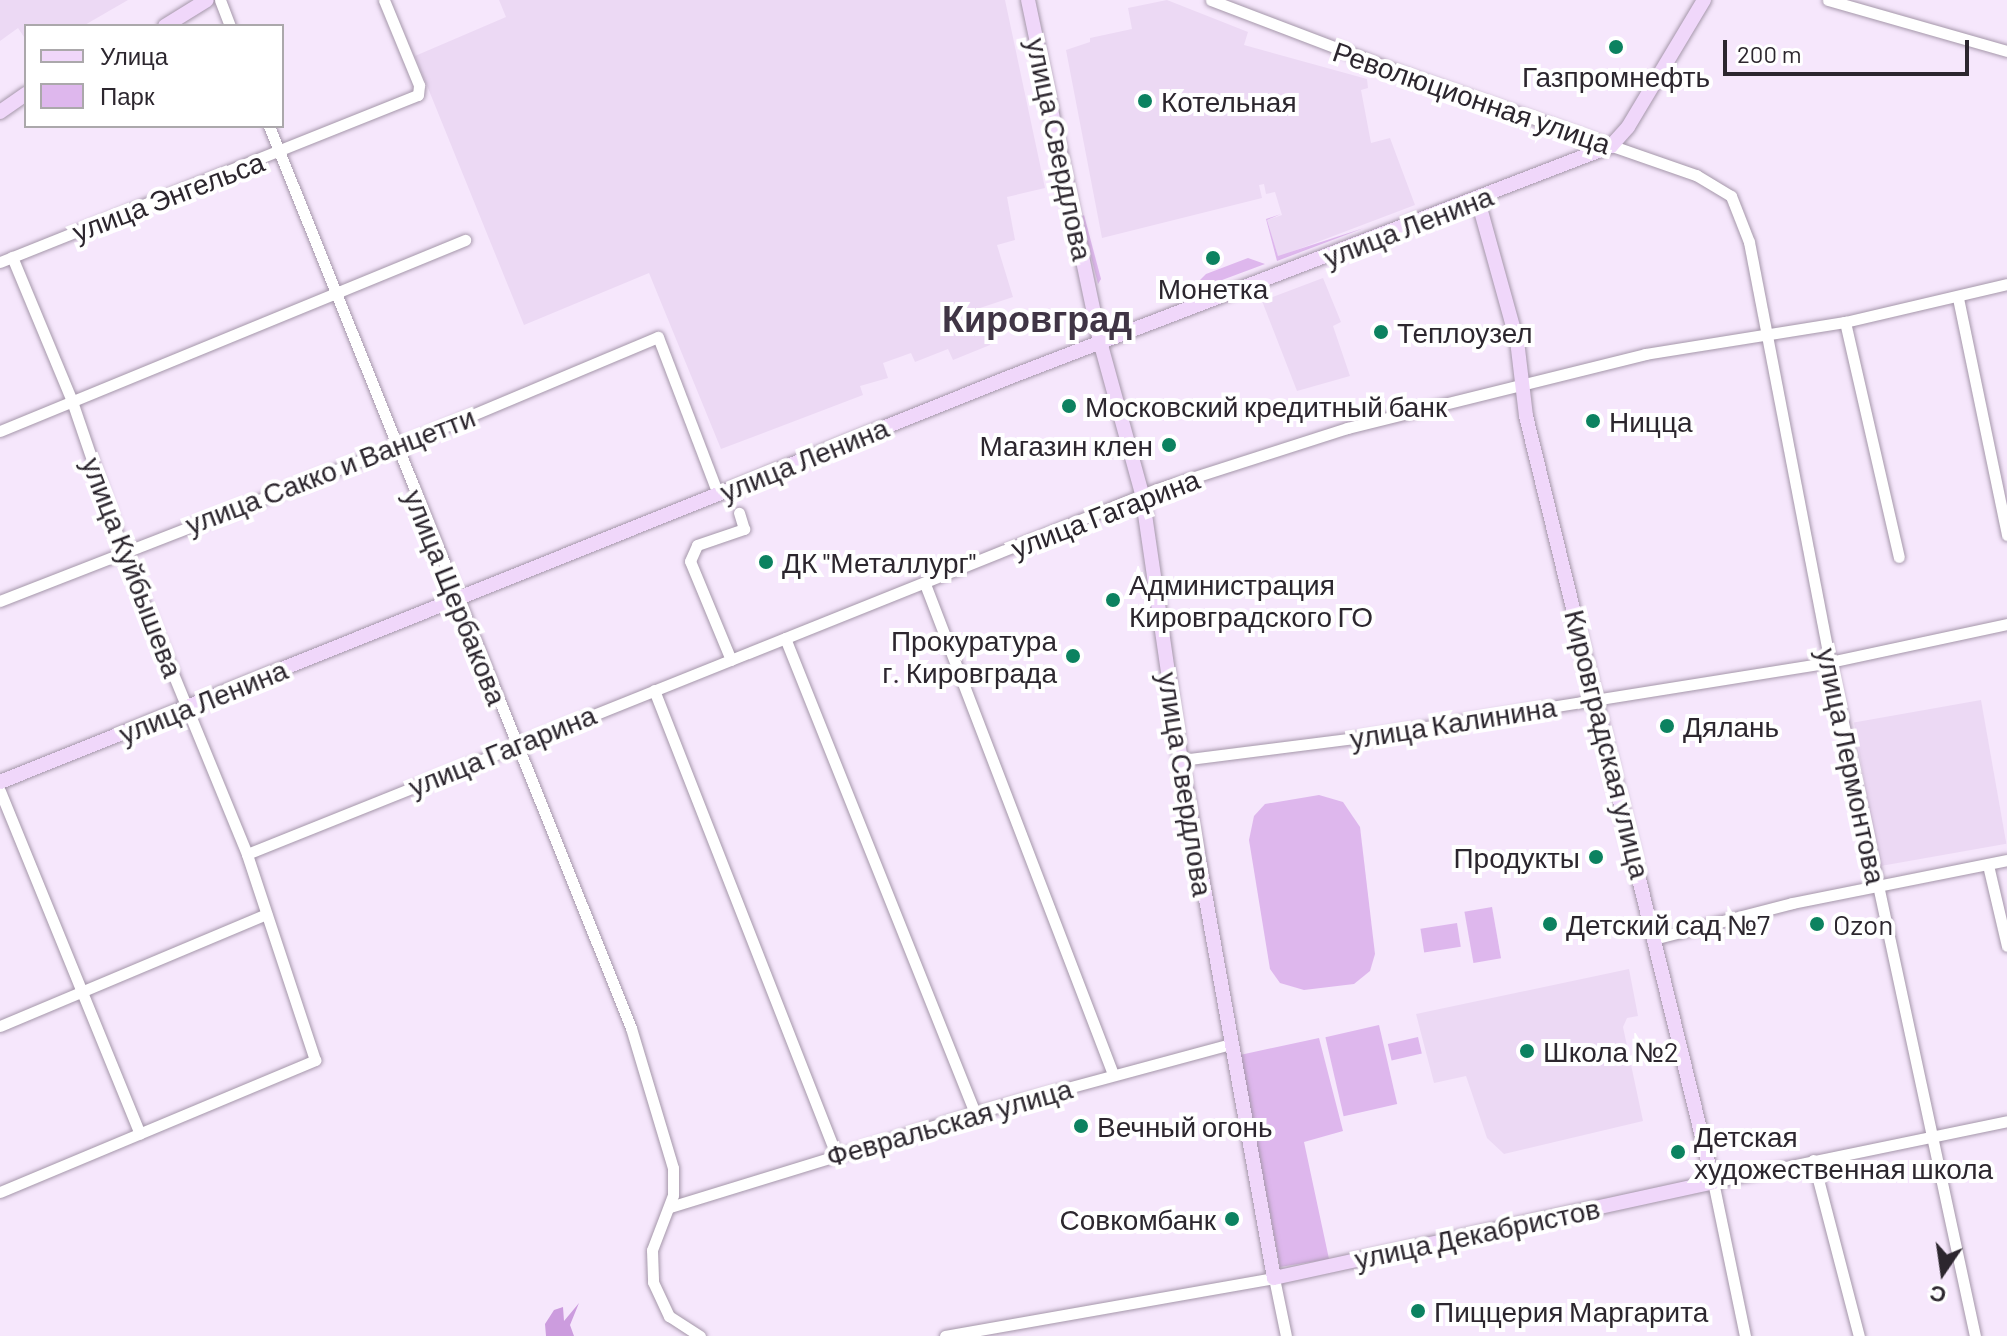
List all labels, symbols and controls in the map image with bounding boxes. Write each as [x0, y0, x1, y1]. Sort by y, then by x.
legend [24, 24, 284, 128]
scale bar [1727, 24, 1973, 74]
street label: Революционная улица [1329, 34, 1615, 160]
street label: улица Свердлова [1020, 35, 1100, 263]
marker: Газпромнефть [1607, 38, 1625, 56]
text: 200 m [1737, 39, 1802, 68]
text: Улица [100, 41, 168, 70]
place label: Газпромнефть [1522, 59, 1710, 93]
text: Парк [100, 81, 154, 110]
place label: Котельная [1161, 84, 1297, 118]
marker: Котельная [1136, 92, 1154, 110]
street label: улица Энгельса [67, 144, 269, 248]
street label: улица Ленина [1319, 178, 1497, 274]
marker: Монетка [1204, 249, 1222, 267]
place label: Монетка [1158, 271, 1268, 305]
district label: Кировград [942, 296, 1132, 340]
place label: Теплоузел [1397, 315, 1533, 349]
marker: Теплоузел [1372, 323, 1390, 341]
place label: Московский кредитный банк [1085, 389, 1447, 423]
marker: Московский кредитный банк [1060, 397, 1078, 415]
street label: улица Сакко и Ванцетти [181, 399, 479, 541]
place label: Ницца [1609, 404, 1693, 438]
street label: улица Ленина [715, 410, 893, 508]
marker: Ницца [1584, 412, 1602, 430]
place label: Магазин клен [979, 428, 1153, 462]
marker: Магазин клен [1160, 436, 1178, 454]
street label: улица Куйбышева [76, 452, 190, 682]
street label: улица Гагарина [1006, 462, 1204, 564]
street label: улица Щербакова [397, 484, 515, 710]
place label: ДК "Металлург" [782, 545, 976, 579]
marker: ДК "Металлург" [757, 553, 775, 571]
place label: Администрация Кировградского ГО [1129, 567, 1373, 633]
marker: Администрация Кировградского ГО [1104, 591, 1122, 609]
street label: Кировградская улица [1558, 606, 1658, 882]
place label: Прокуратура г. Кировграда [882, 623, 1057, 689]
street label: улица Лермонтова [1811, 645, 1893, 887]
marker: Прокуратура г. Кировграда [1064, 647, 1082, 665]
street label: улица Ленина [114, 652, 292, 750]
street label: улица Свердлова [1152, 669, 1220, 899]
street label: улица Калинина [1347, 689, 1559, 755]
street label: улица Гагарина [403, 697, 601, 803]
place label: Дялань [1683, 709, 1779, 743]
marker: Дялань [1658, 717, 1676, 735]
place label: Продукты [1453, 840, 1580, 874]
marker: Продукты [1587, 848, 1605, 866]
place label: Детский сад №7 [1566, 907, 1770, 941]
place label: Ozon [1833, 907, 1893, 941]
marker: Детский сад №7 [1541, 915, 1559, 933]
marker: Ozon [1808, 915, 1826, 933]
place label: Школа №2 [1543, 1034, 1679, 1068]
marker: Школа №2 [1518, 1042, 1536, 1060]
street label: Февральская улица [822, 1071, 1076, 1173]
place label: Вечный огонь [1097, 1109, 1273, 1143]
marker: Вечный огонь [1072, 1117, 1090, 1135]
place label: Детская художественная школа [1694, 1119, 1993, 1185]
marker: Детская художественная школа [1669, 1143, 1687, 1161]
street label: улица Декабристов [1351, 1191, 1603, 1275]
place label: Совкомбанк [1060, 1202, 1216, 1236]
marker: Совкомбанк [1223, 1210, 1241, 1228]
north arrow [1903, 1232, 1983, 1312]
text: С [1927, 1281, 1948, 1310]
place label: Пиццерия Маргарита [1434, 1294, 1708, 1328]
marker: Пиццерия Маргарита [1409, 1302, 1427, 1320]

